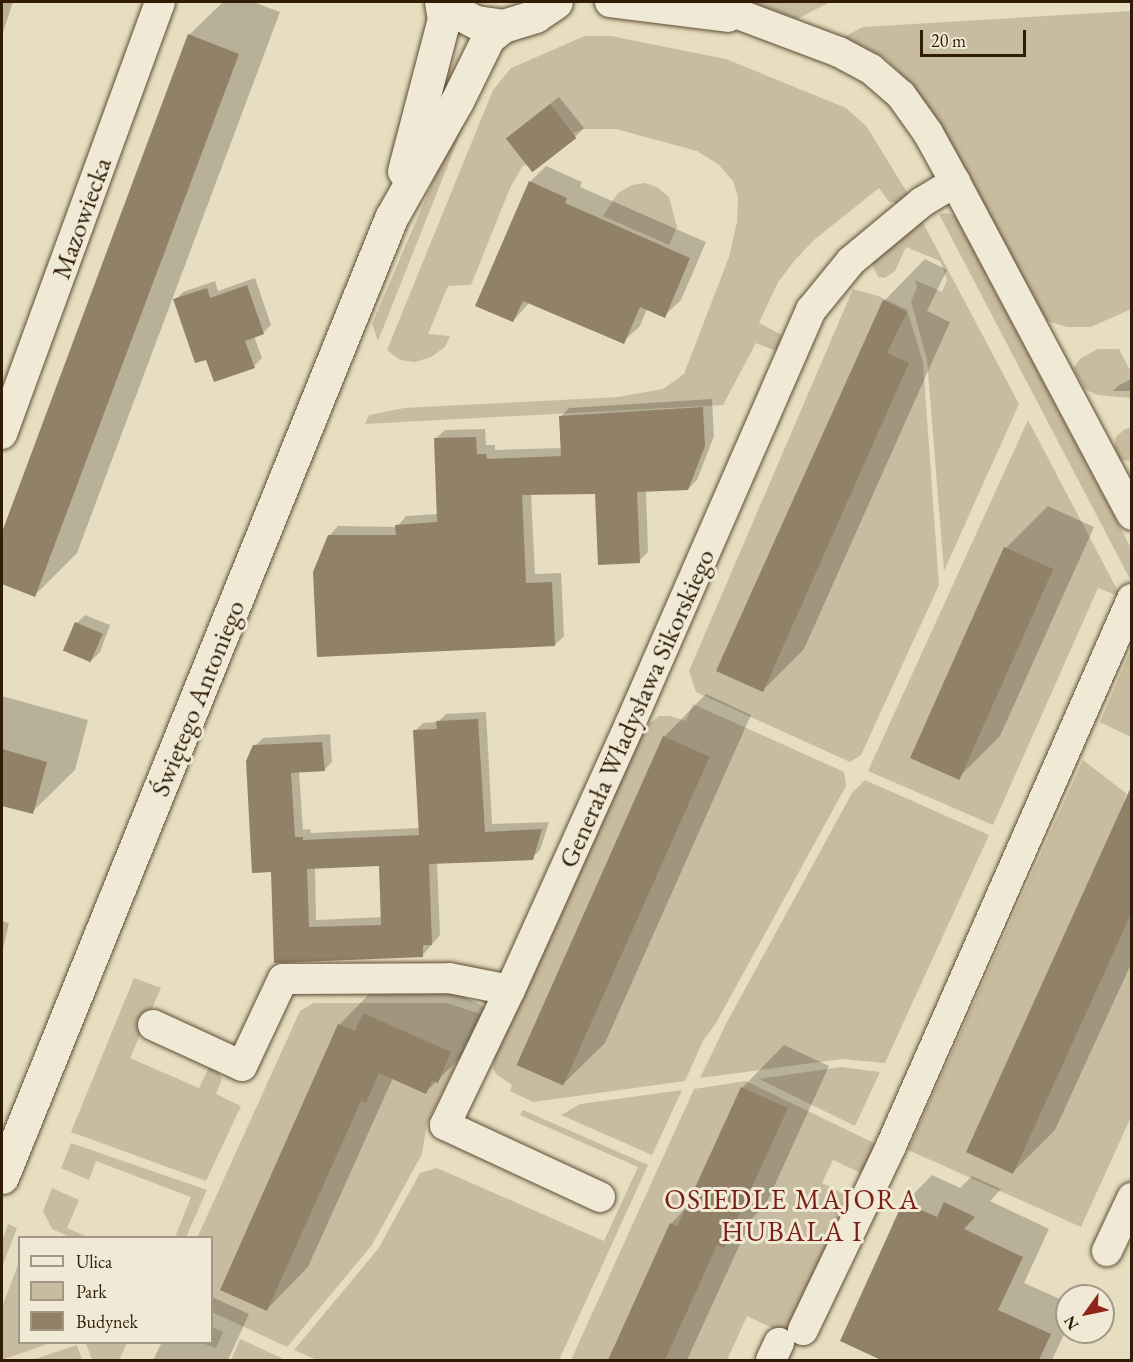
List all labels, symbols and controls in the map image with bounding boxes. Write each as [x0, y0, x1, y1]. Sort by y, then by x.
scale bar [923, 18, 1030, 56]
text: 20 m [931, 29, 966, 52]
street label: Mazowiecka [44, 153, 118, 283]
street label: Generała Władysława Sikorskiego [551, 544, 721, 872]
street label: Świętego Antoniego [143, 595, 251, 801]
district label: OSIEDLE MAJORA HUBALA I [664, 1182, 920, 1248]
legend [18, 1236, 213, 1344]
text: Ulica [76, 1250, 112, 1273]
text: Park [76, 1280, 107, 1303]
north arrow [1055, 1284, 1115, 1344]
text: Budynek [76, 1310, 138, 1333]
text: N [1059, 1312, 1083, 1334]

